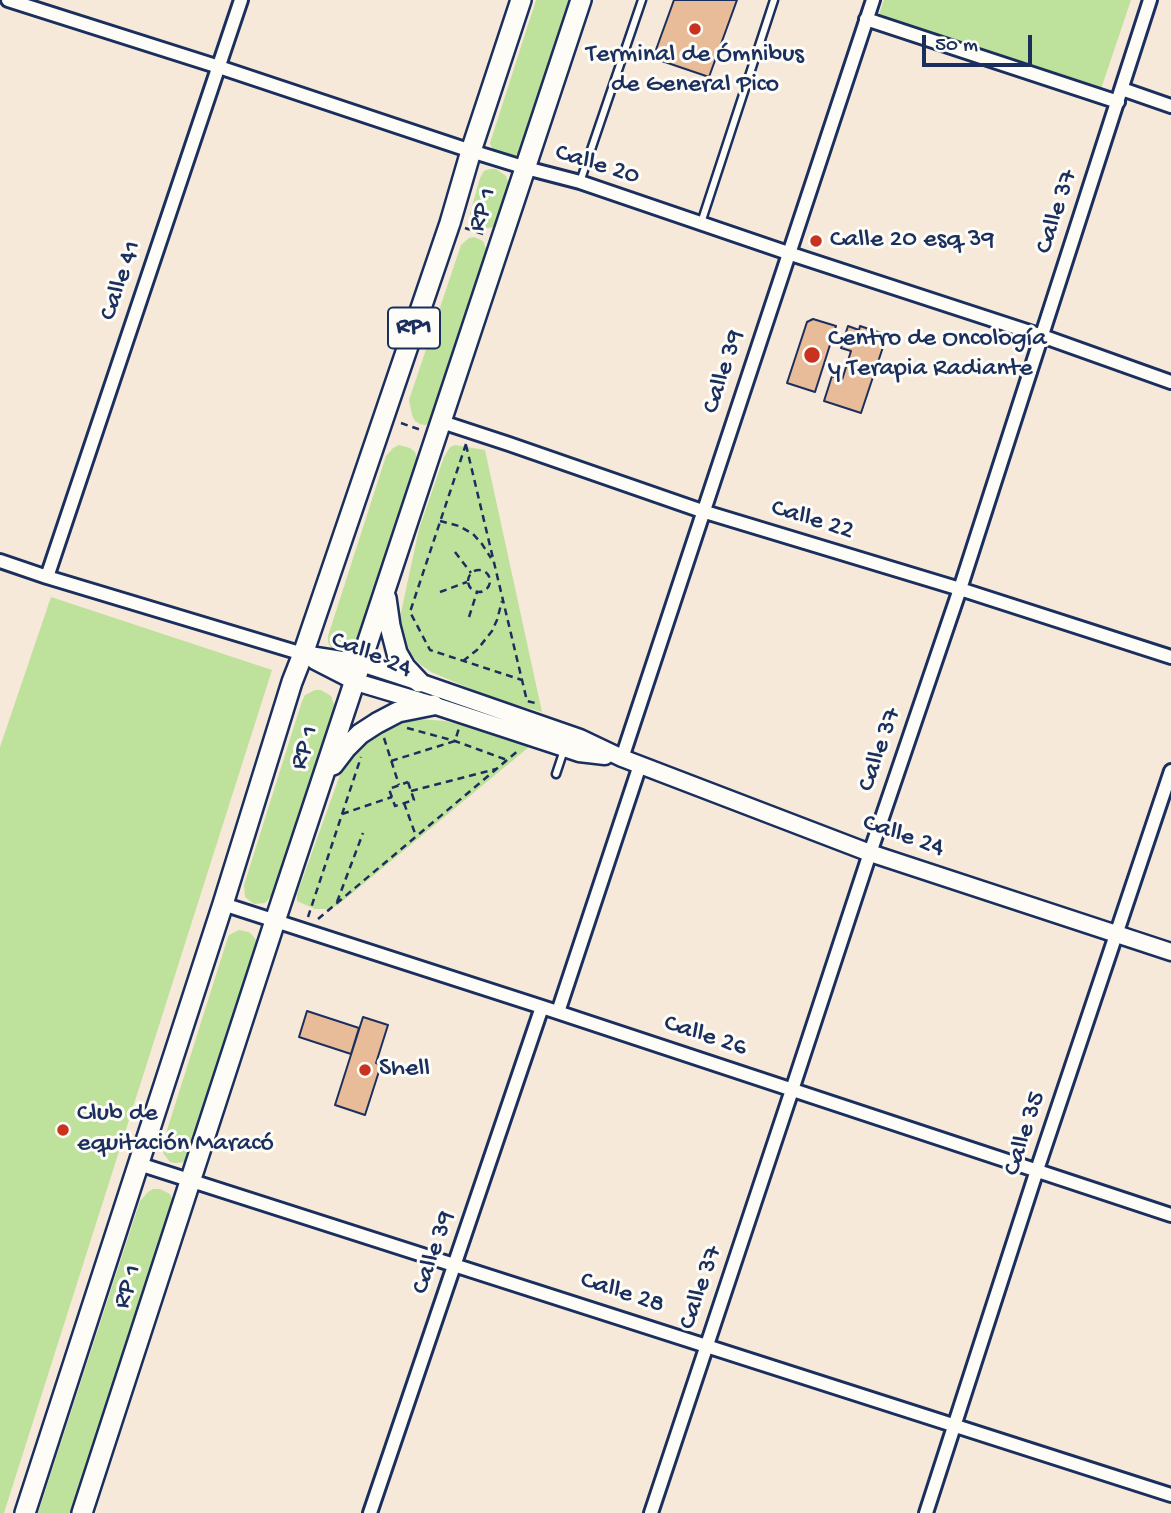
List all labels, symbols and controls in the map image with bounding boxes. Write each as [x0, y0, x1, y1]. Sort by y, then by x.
marker: Terminal de Ómnibus de General Pico [687, 21, 703, 37]
scale bar [926, 21, 1036, 65]
text: 50 m [935, 34, 978, 59]
place label: Terminal de Ómnibus de General Pico [586, 40, 804, 102]
street label: Calle 20 [551, 138, 643, 194]
street label: Calle 37 [1030, 166, 1086, 258]
street label: RP 1 [462, 184, 506, 236]
place label: Calle 20 esq 39 [830, 225, 994, 257]
marker: Calle 20 esq 39 [808, 233, 824, 249]
street label: Calle 41 [94, 237, 150, 325]
road number: RP1 [388, 307, 440, 348]
place label: Centro de Oncología y Terapia Radiante [828, 324, 1047, 386]
street label: Calle 39 [697, 326, 753, 418]
marker: Centro de Oncología y Terapia Radiante [802, 345, 822, 365]
street label: Calle 22 [767, 494, 857, 548]
street label: Calle 24 [326, 626, 416, 686]
street label: Calle 37 [852, 704, 910, 796]
street label: RP 1 [284, 722, 328, 774]
street label: Calle 24 [858, 808, 948, 866]
street label: Calle 26 [660, 1009, 750, 1065]
place label: Shell [379, 1054, 430, 1086]
marker: Shell [357, 1062, 373, 1078]
street label: Calle 35 [998, 1088, 1054, 1180]
place label: Club de equitación Maracó [77, 1099, 274, 1160]
marker: Club de equitación Maracó [55, 1122, 71, 1138]
street label: Calle 39 [406, 1207, 464, 1299]
street label: Calle 37 [673, 1242, 731, 1334]
street label: RP 1 [107, 1261, 151, 1313]
street label: Calle 28 [576, 1266, 668, 1322]

